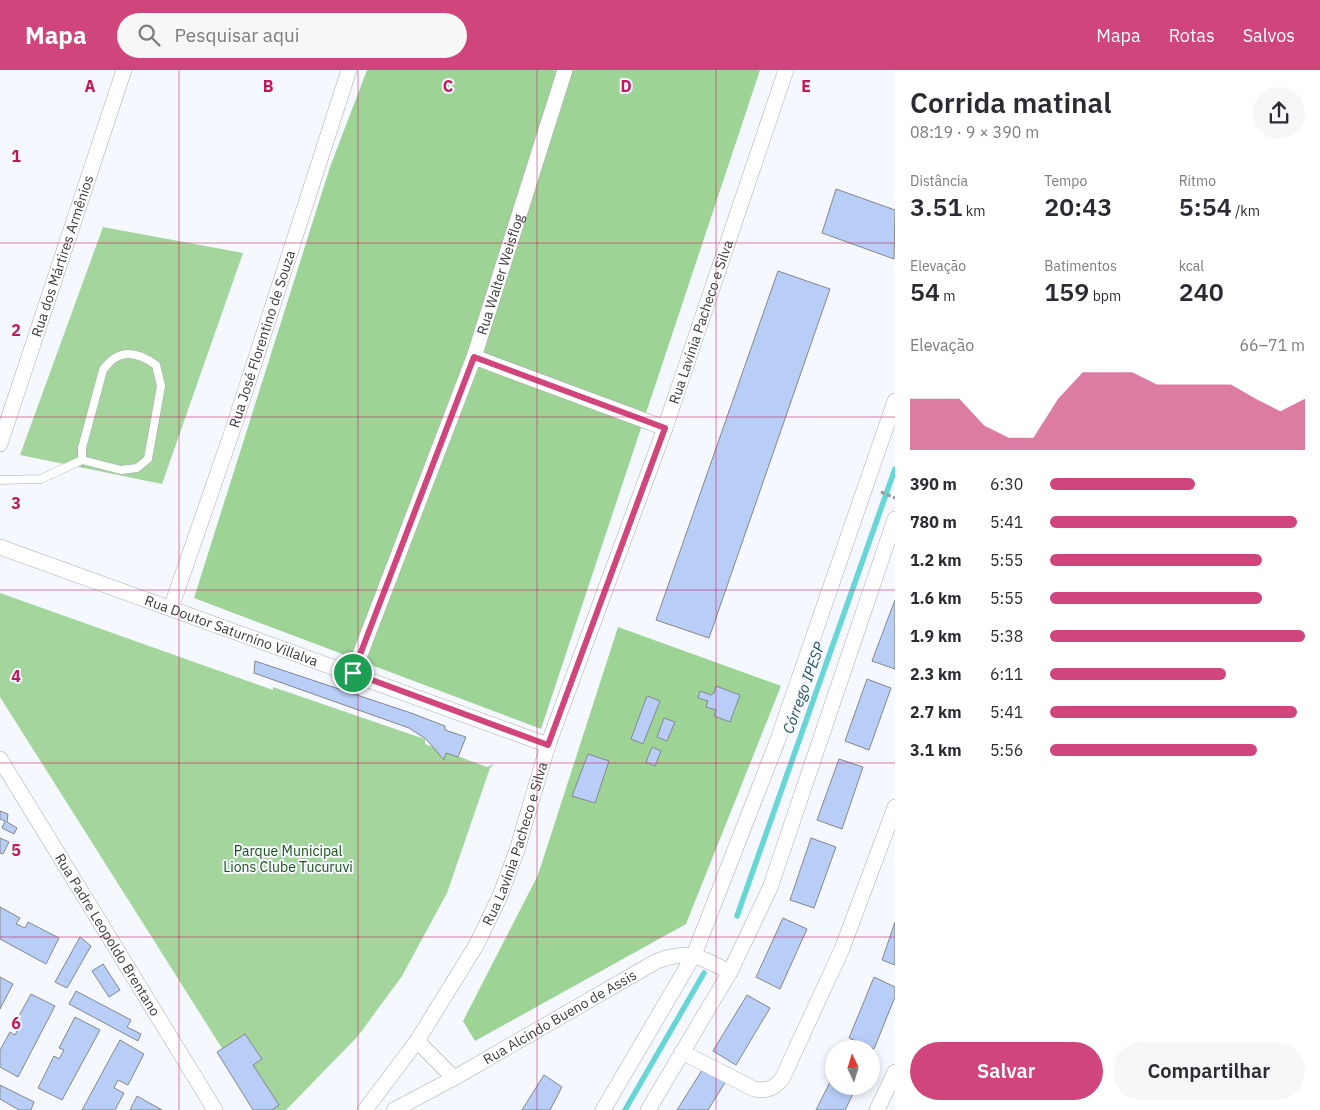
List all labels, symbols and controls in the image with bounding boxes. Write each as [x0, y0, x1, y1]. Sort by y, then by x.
search box [117, 13, 467, 58]
text: Mapa [25, 19, 87, 51]
icon: search [135, 21, 163, 49]
text: Pesquisar aqui [175, 23, 300, 47]
text: Mapa [1096, 24, 1141, 47]
text: Rotas [1169, 24, 1215, 47]
text: Salvos [1243, 24, 1295, 47]
text: A [85, 76, 96, 96]
text: B [263, 76, 274, 96]
text: C [443, 76, 453, 96]
text: D [620, 76, 632, 96]
text: E [801, 76, 811, 96]
text: Corrida matinal [910, 84, 1111, 121]
button: share [1253, 87, 1305, 139]
text: 08:19 · 9 × 390 m [910, 122, 1039, 142]
text: 1 [11, 146, 21, 166]
text: Distância [910, 172, 968, 190]
text: Tempo [1044, 172, 1087, 190]
text: Ritmo [1179, 172, 1216, 190]
street label: Rua dos Mártires Armênios [27, 173, 98, 339]
text: 3.51 [910, 190, 962, 223]
text: 20:43 [1044, 190, 1112, 223]
text: 5:54 [1179, 190, 1232, 223]
text: km [962, 202, 985, 220]
text: /km [1232, 202, 1260, 220]
street label: Rua Walter Weisflog [473, 211, 528, 337]
street label: Rua Lavínia Pacheco e Silva [665, 237, 737, 406]
street label: Rua José Florentino de Souza [225, 248, 299, 430]
text: Elevação [910, 257, 966, 275]
text: Batimentos [1044, 257, 1117, 275]
text: kcal [1179, 257, 1204, 275]
text: 54 [910, 275, 940, 308]
text: 159 [1044, 275, 1089, 308]
text: 240 [1179, 275, 1224, 308]
text: m [940, 287, 956, 305]
text: bpm [1089, 287, 1121, 305]
text: 2 [11, 320, 21, 340]
text: Elevação [910, 335, 974, 355]
text: 66–71 m [1239, 335, 1305, 355]
text: 390 m [910, 474, 957, 494]
text: 6:30 [990, 474, 1023, 494]
text: 3 [11, 493, 21, 513]
text: 780 m [910, 512, 957, 532]
text: 5:41 [990, 512, 1023, 532]
text: 1.2 km [910, 550, 961, 570]
text: 5:55 [990, 550, 1023, 570]
text: 1.6 km [910, 588, 961, 608]
text: 5:55 [990, 588, 1023, 608]
street label: Rua Doutor Saturnino Villalva [142, 591, 321, 670]
text: 1.9 km [910, 626, 961, 646]
text: 5:38 [990, 626, 1023, 646]
water label: Córrego IPESP [778, 638, 829, 736]
pin [332, 652, 374, 694]
icon: arrive [339, 659, 367, 687]
text: 2.3 km [910, 664, 961, 684]
text: 6:11 [990, 664, 1023, 684]
text: 4 [11, 666, 21, 686]
text: 2.7 km [910, 702, 961, 722]
text: 5:41 [990, 702, 1023, 722]
text: 3.1 km [910, 740, 961, 760]
text: 5:56 [990, 740, 1023, 760]
street label: Rua Lavínia Pacheco e Silva [478, 759, 552, 928]
text: 5 [11, 840, 21, 860]
park label: Parque Municipal Lions Clube Tucuruvi [223, 842, 353, 876]
street label: Rua Padre Leopoldo Brentano [51, 850, 164, 1019]
street label: Rua Alcindo Bueno de Assis [480, 966, 640, 1068]
text: 6 [11, 1013, 21, 1033]
north arrow [825, 1040, 880, 1095]
map controls [825, 1040, 880, 1095]
button: Salvar [910, 1042, 1103, 1100]
button: Compartilhar [1113, 1042, 1305, 1100]

